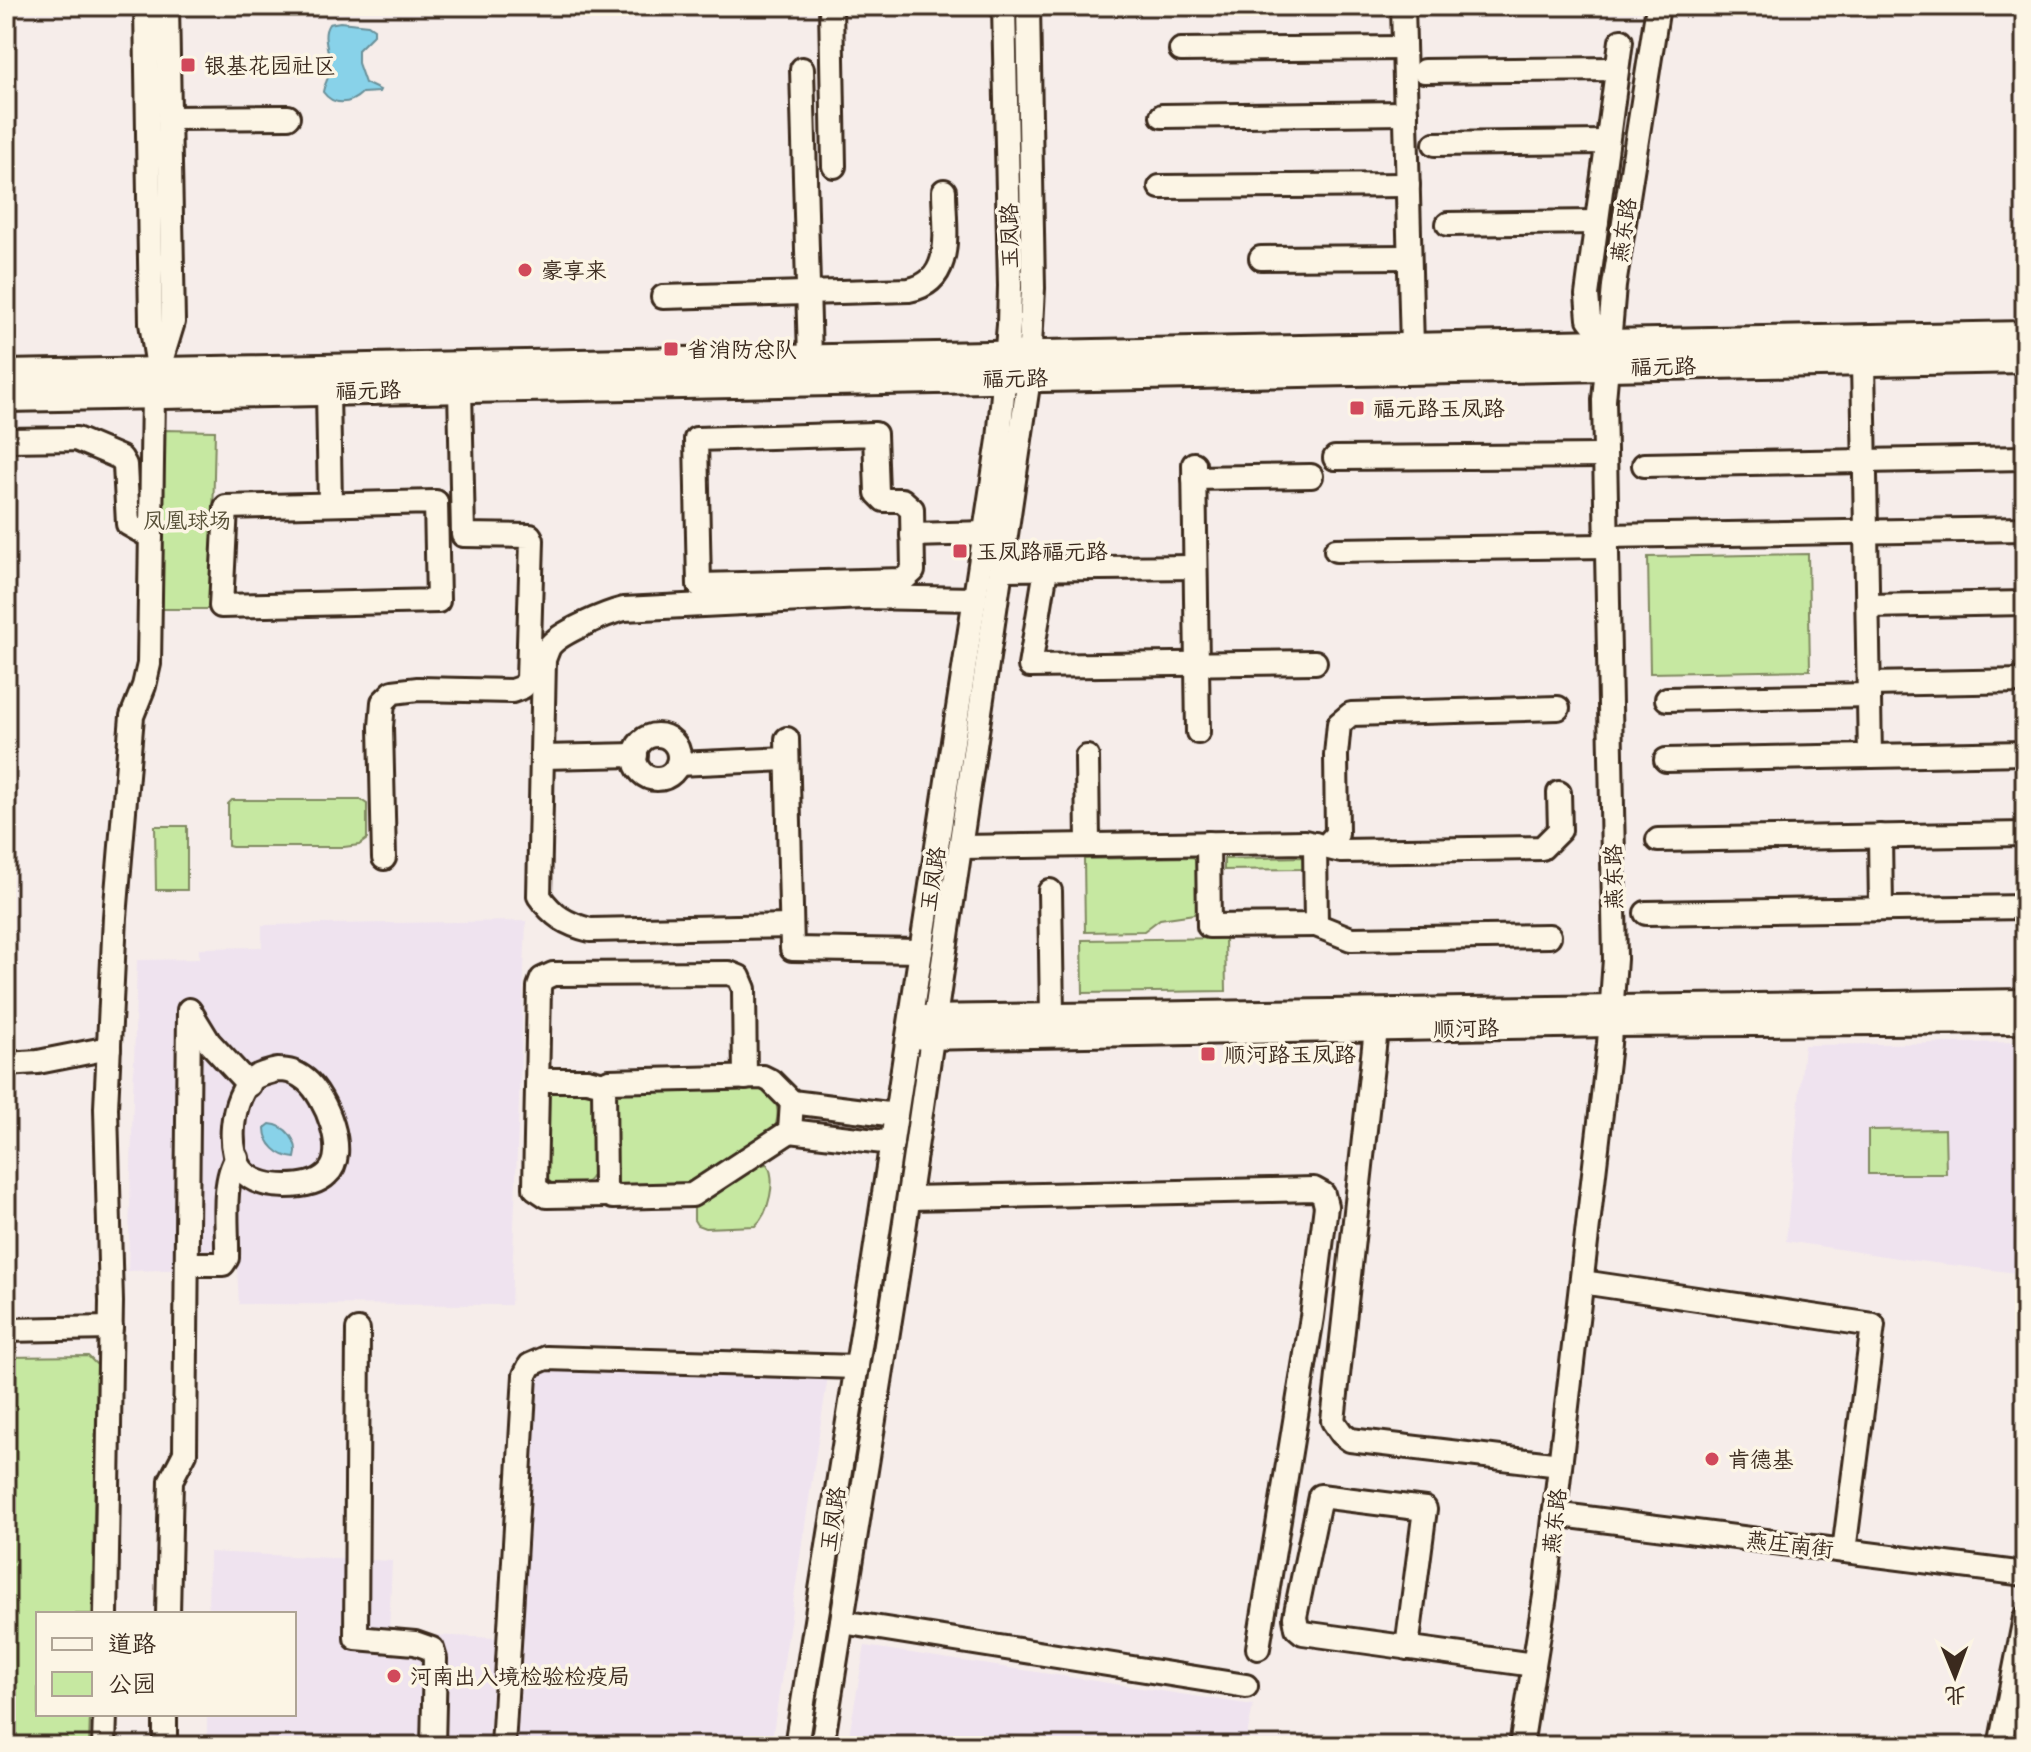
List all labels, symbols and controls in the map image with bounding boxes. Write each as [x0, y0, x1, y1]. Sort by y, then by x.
place label: 银基花园社区 [204, 51, 336, 79]
marker: 银基花园社区 [179, 56, 197, 74]
street label: 燕东路 [1604, 195, 1642, 265]
street label: 玉凤路 [994, 203, 1024, 269]
place label: 豪享来 [541, 256, 607, 284]
marker: 豪享来 [516, 261, 534, 279]
place label: 省消防总队 [687, 335, 797, 363]
marker: 省消防总队 [662, 340, 680, 358]
street label: 福元路 [1630, 351, 1696, 381]
street label: 福元路 [982, 363, 1048, 393]
street label: 福元路 [335, 375, 401, 405]
place label: 福元路玉凤路 [1373, 394, 1505, 422]
marker: 福元路玉凤路 [1348, 399, 1366, 417]
park label: 凤凰球场 [143, 506, 231, 534]
place label: 玉凤路福元路 [976, 537, 1108, 565]
marker: 玉凤路福元路 [951, 542, 969, 560]
street label: 玉凤路 [913, 844, 951, 914]
street label: 燕东路 [1598, 844, 1628, 910]
street label: 顺河路 [1433, 1013, 1499, 1043]
place label: 顺河路玉凤路 [1224, 1040, 1356, 1068]
marker: 顺河路玉凤路 [1199, 1045, 1217, 1063]
place label: 肯德基 [1728, 1445, 1794, 1473]
marker: 肯德基 [1703, 1450, 1721, 1468]
street label: 玉凤路 [813, 1484, 851, 1554]
street label: 燕东路 [1536, 1487, 1572, 1555]
street label: 燕庄南街 [1745, 1525, 1835, 1563]
legend [36, 1612, 296, 1716]
text: 道路 [108, 1628, 156, 1658]
north arrow [1915, 1636, 1995, 1716]
place label: 河南出入境检验检疫局 [410, 1662, 630, 1690]
marker: 河南出入境检验检疫局 [385, 1667, 403, 1685]
text: 公园 [108, 1668, 156, 1698]
text: 北 [1944, 1682, 1967, 1710]

